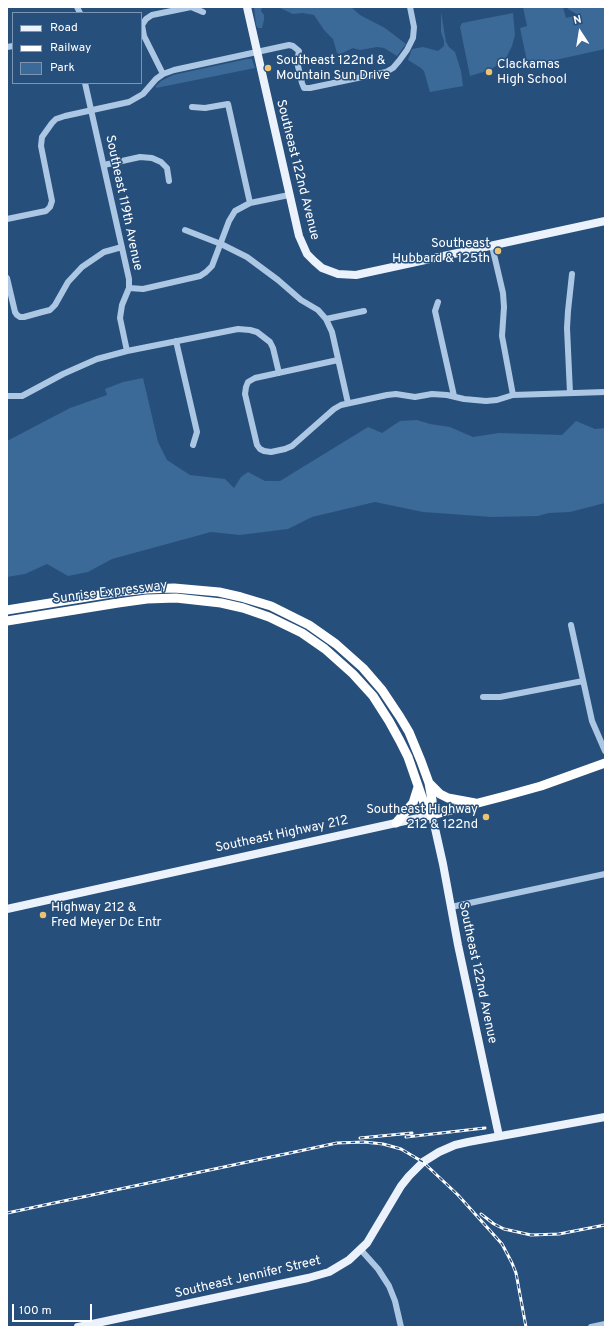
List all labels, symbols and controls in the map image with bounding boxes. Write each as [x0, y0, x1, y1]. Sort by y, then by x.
legend [12, 12, 142, 84]
north arrow [560, 12, 600, 52]
text: N [572, 13, 583, 28]
text: Road [50, 20, 78, 36]
text: Railway [50, 40, 91, 56]
place label: Southeast 122nd & Mountain Sun Drive [276, 53, 390, 84]
place label: Clackamas High School [497, 57, 567, 88]
text: Park [50, 60, 75, 76]
marker: Southeast 122nd & Mountain Sun Drive [263, 63, 273, 73]
marker: Clackamas High School [484, 67, 494, 77]
street label: Southeast 122nd Avenue [272, 98, 322, 242]
street label: Southeast 119th Avenue [101, 134, 145, 272]
place label: Southeast Hubbard & 125th [392, 236, 490, 267]
marker: Southeast Hubbard & 125th [493, 246, 503, 256]
street label: Sunrise Expressway [52, 578, 168, 608]
place label: Southeast Highway 212 & 122nd [366, 802, 478, 833]
marker: Southeast Highway 212 & 122nd [481, 812, 491, 822]
street label: Southeast Highway 212 [214, 813, 350, 857]
place label: Highway 212 & Fred Meyer Dc Entr [51, 900, 161, 931]
street label: Southeast 122nd Avenue [454, 901, 500, 1045]
marker: Highway 212 & Fred Meyer Dc Entr [38, 910, 48, 920]
street label: Southeast Jennifer Street [173, 1254, 323, 1302]
scale bar [14, 1296, 94, 1322]
text: 100 m [19, 1303, 52, 1319]

